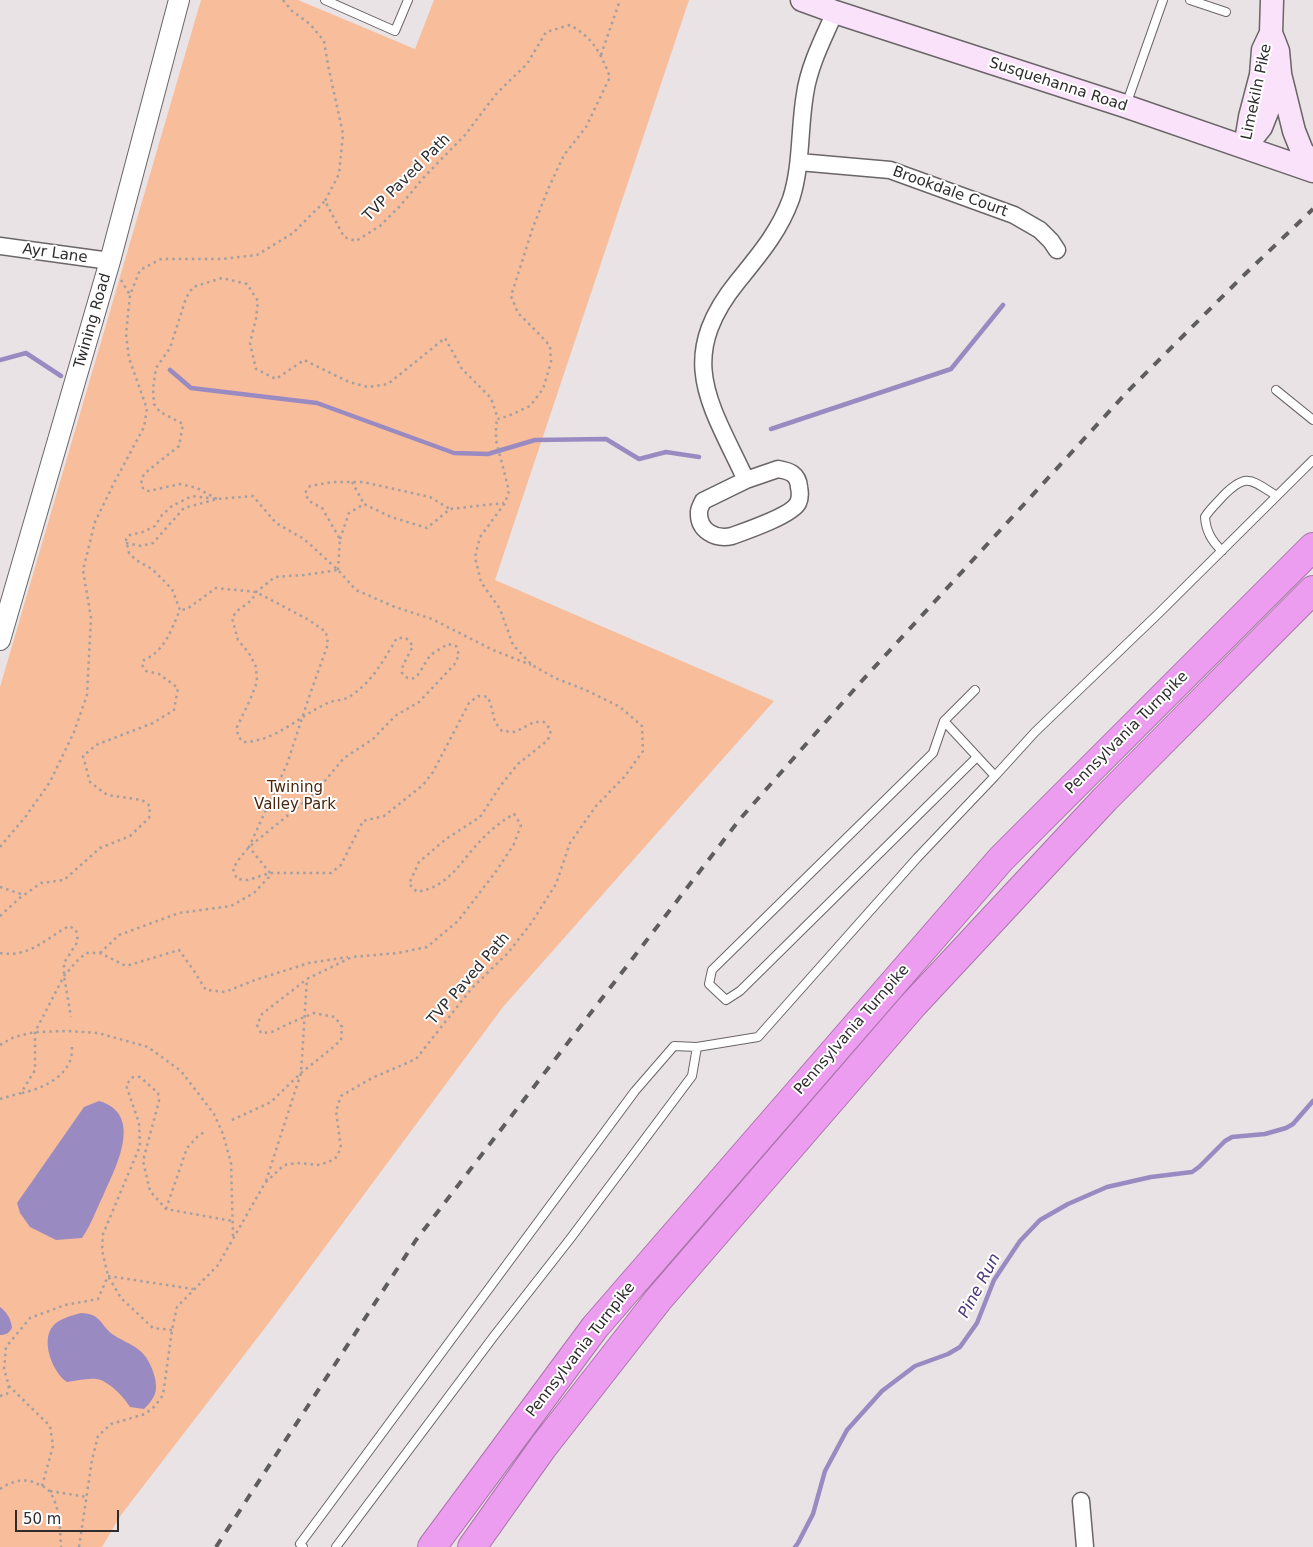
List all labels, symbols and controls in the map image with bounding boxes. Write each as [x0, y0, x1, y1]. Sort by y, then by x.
street label: Limekiln Pike [1238, 42, 1276, 142]
street label: Susquehanna Road [987, 54, 1129, 116]
street label: TVP Paved Path [360, 131, 454, 225]
street label: Brookdale Court [890, 163, 1010, 221]
street label: Ayr Lane [21, 241, 89, 267]
street label: Twining Road [71, 271, 115, 371]
street label: Pennsylvania Turnpike [1062, 668, 1192, 798]
park label: Twining Valley Park [254, 779, 336, 814]
street label: TVP Paved Path [424, 929, 514, 1029]
street label: Pennsylvania Turnpike [791, 961, 913, 1099]
water label: Pine Run [955, 1250, 1005, 1322]
street label: Pennsylvania Turnpike [523, 1279, 639, 1421]
scale bar [18, 1500, 121, 1532]
text: 50 m [23, 1510, 61, 1528]

